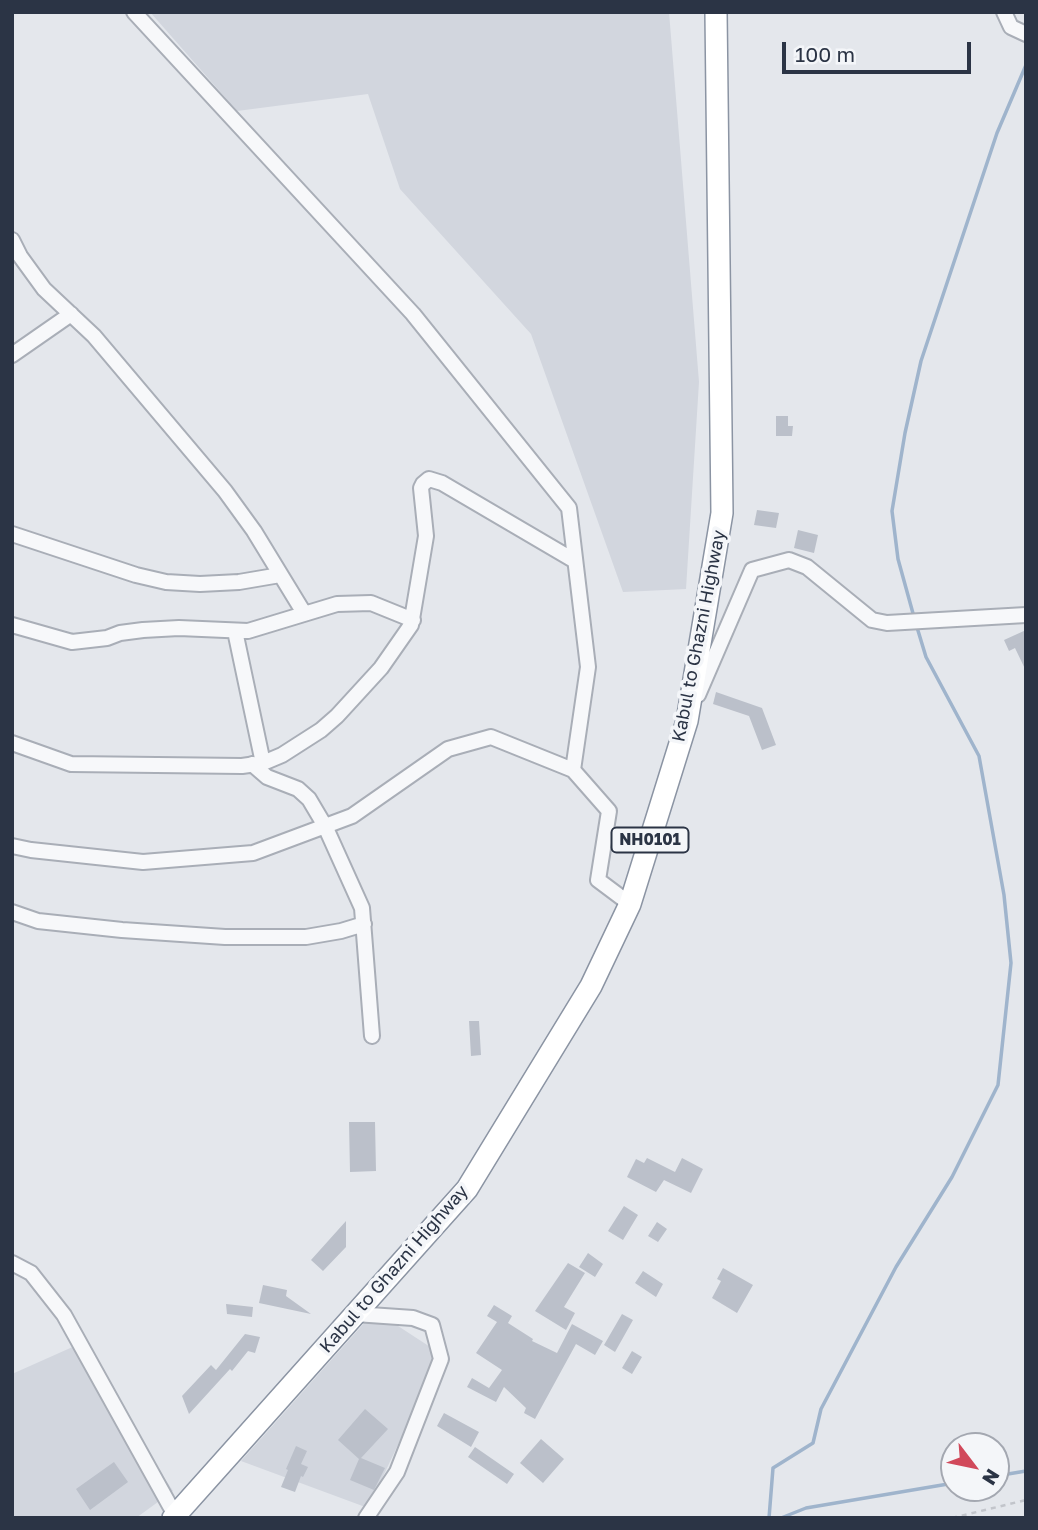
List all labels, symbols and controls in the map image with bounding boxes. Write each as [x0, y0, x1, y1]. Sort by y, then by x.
scale bar [786, 28, 975, 72]
text: 100 m [795, 41, 855, 67]
street label: Kabul to Ghazni Highway [668, 528, 730, 744]
road number: NH0101 [612, 828, 688, 852]
street label: Kabul to Ghazni Highway [315, 1181, 473, 1357]
north arrow [940, 1432, 1010, 1502]
text: N [978, 1465, 1005, 1490]

